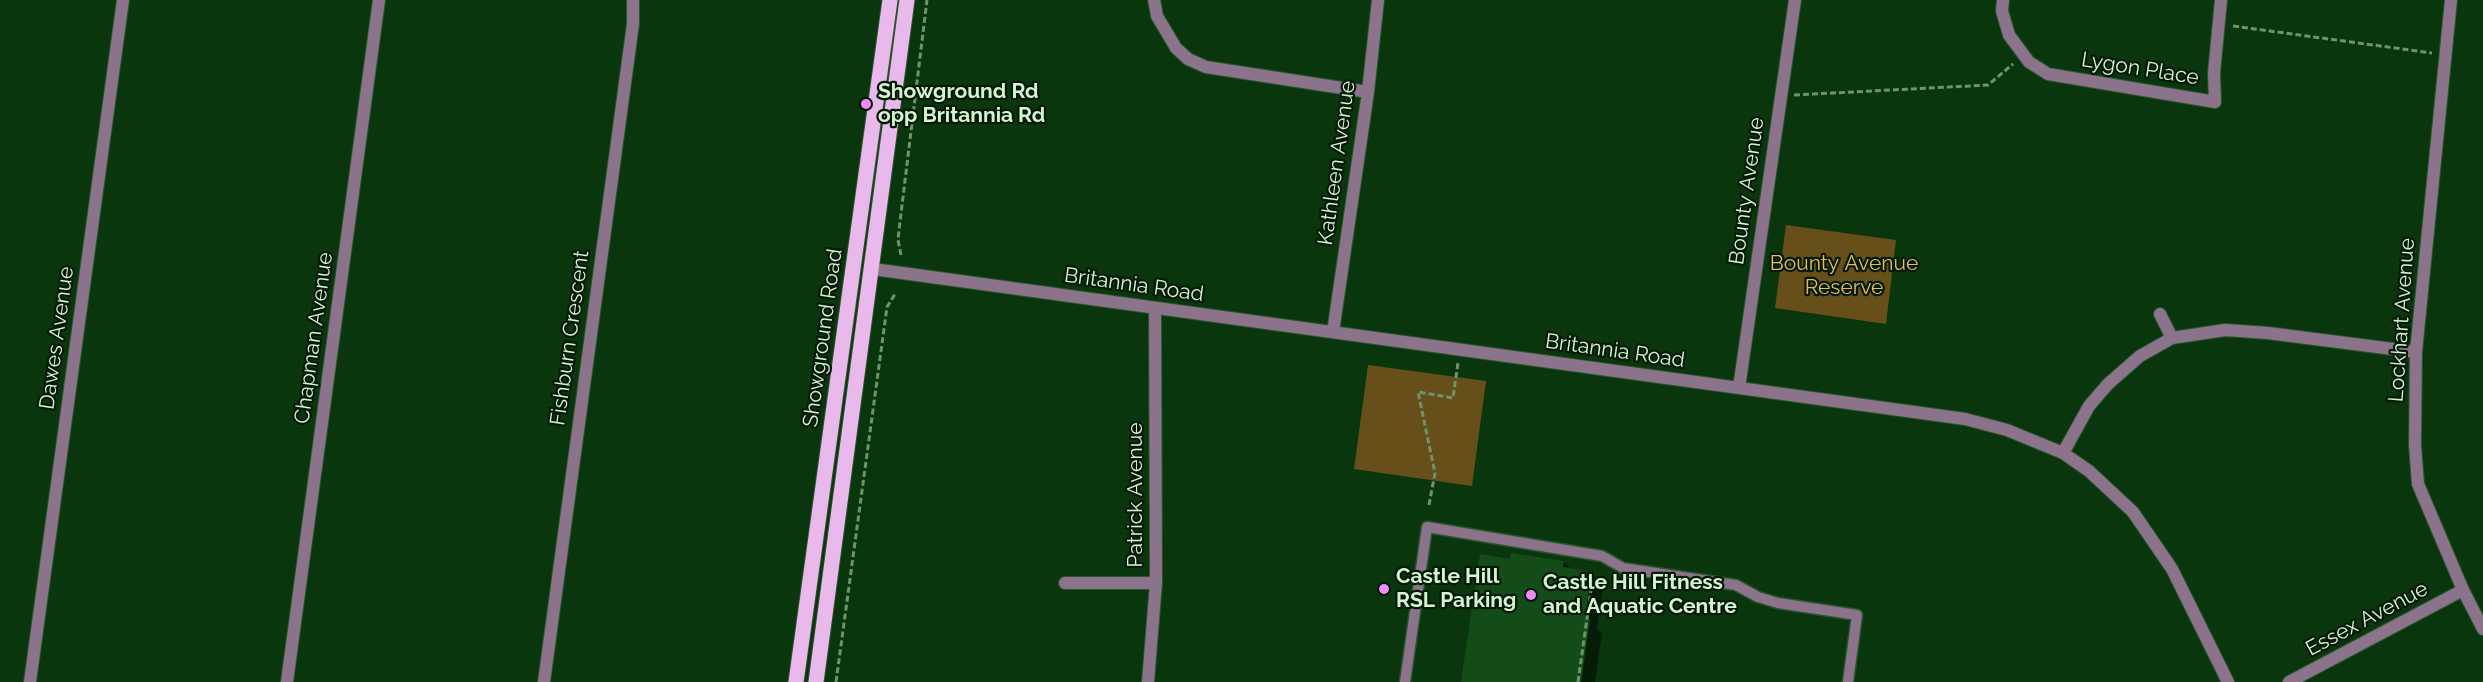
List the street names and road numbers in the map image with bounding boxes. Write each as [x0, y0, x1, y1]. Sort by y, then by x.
street label: Lygon Place [2079, 47, 2201, 91]
street label: Kathleen Avenue [1313, 79, 1361, 247]
street label: Bounty Avenue [1724, 116, 1770, 266]
street label: Lockhart Avenue [2384, 237, 2420, 403]
street label: Showground Road [798, 247, 848, 429]
street label: Fishburn Crescent [545, 249, 595, 427]
street label: Chapman Avenue [289, 251, 339, 425]
street label: Britannia Road [1063, 263, 1205, 307]
street label: Dawes Avenue [34, 265, 80, 411]
street label: Britannia Road [1544, 329, 1686, 373]
street label: Patrick Avenue [1123, 423, 1149, 567]
street label: Essex Avenue [2302, 576, 2432, 662]

